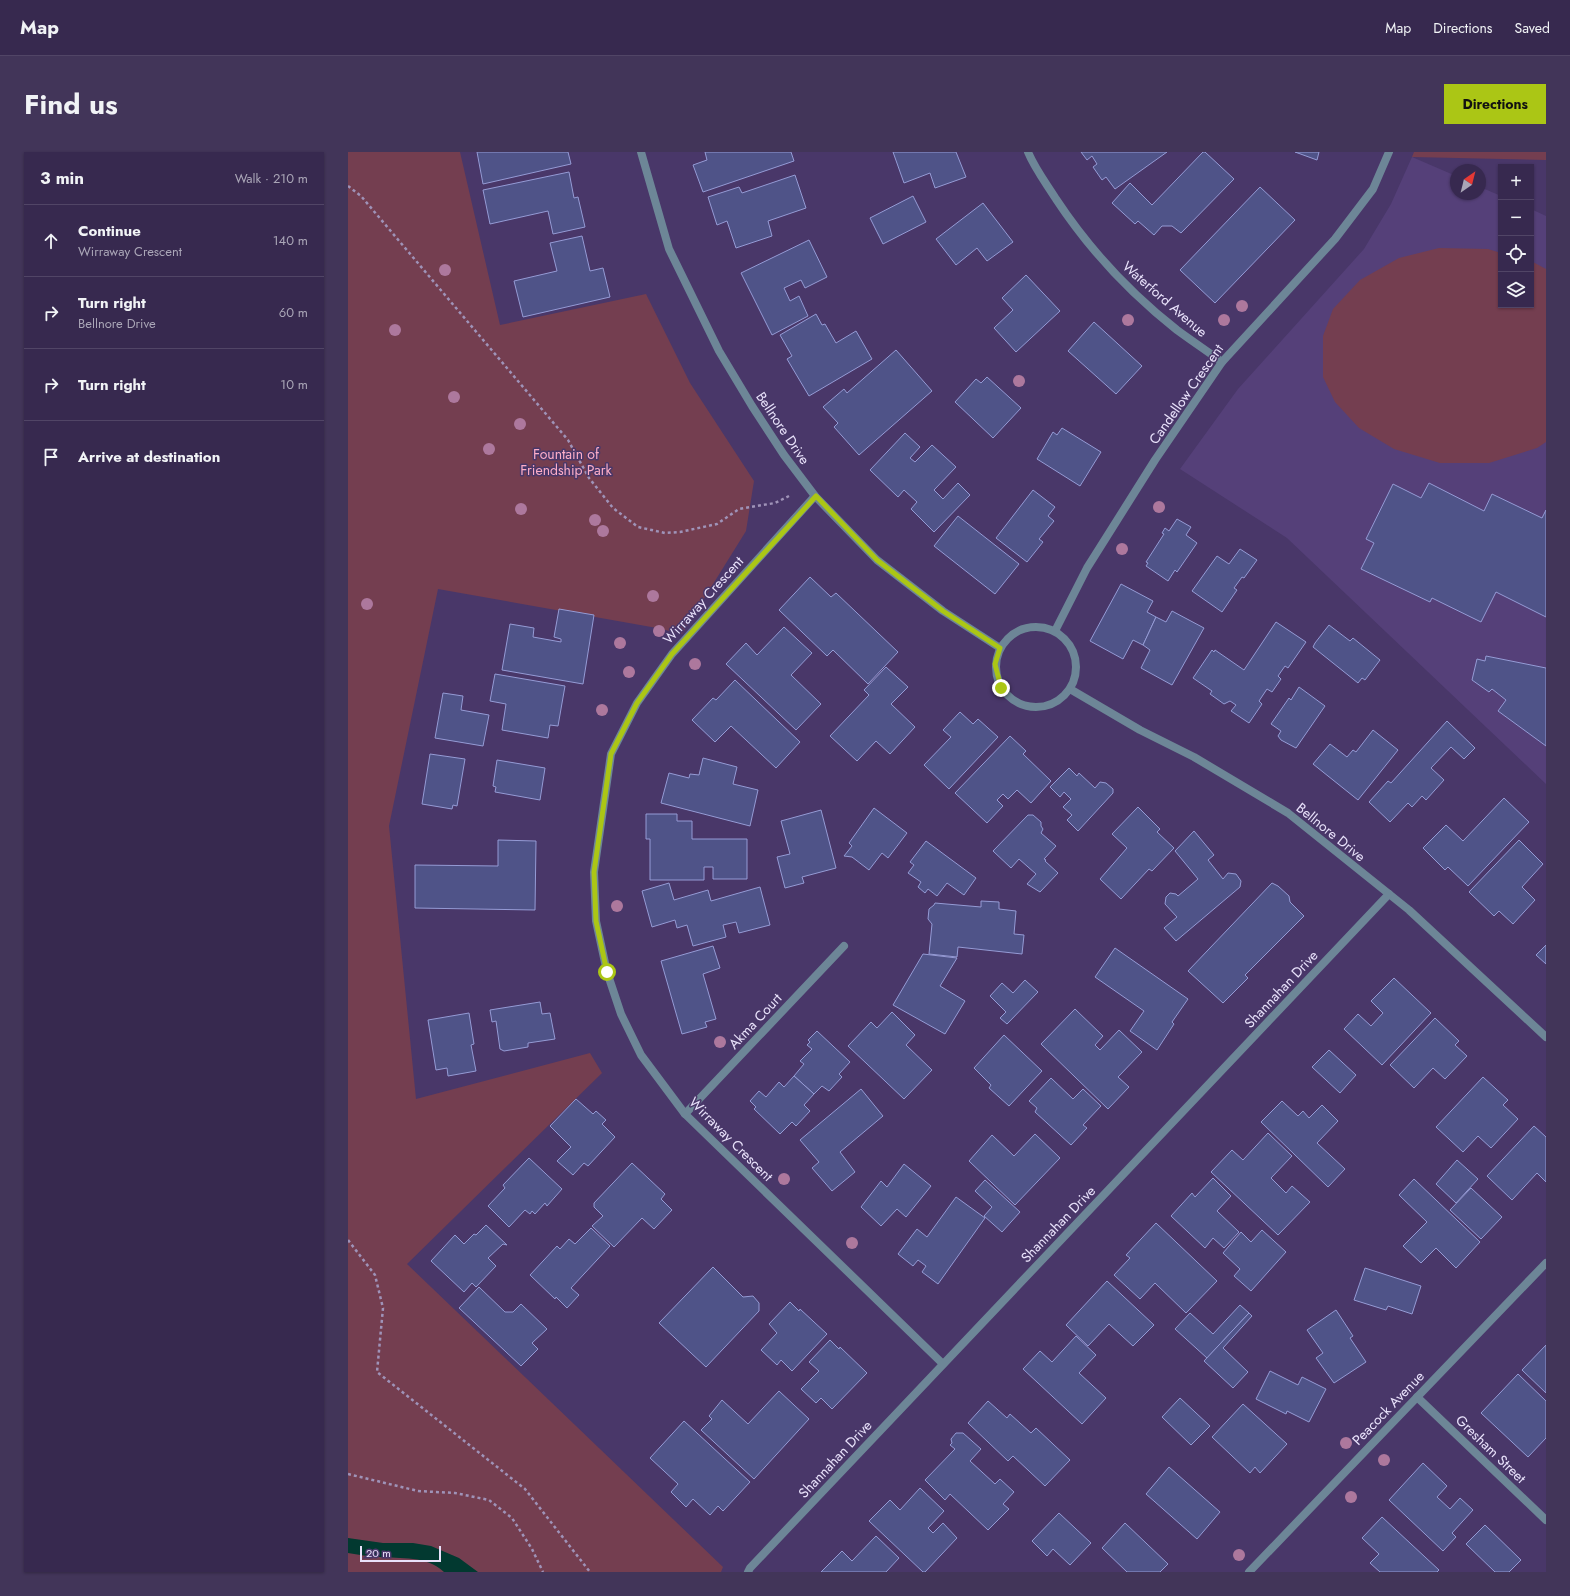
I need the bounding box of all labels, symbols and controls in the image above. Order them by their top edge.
text: Map [20,14,59,41]
text: Map [1385,18,1411,38]
text: Directions [1433,18,1493,38]
text: Saved [1515,18,1550,38]
text: Find us [24,84,118,125]
button: Directions [1444,84,1546,124]
north arrow [1450,164,1486,200]
map controls [1498,164,1534,308]
button: + [1498,164,1534,200]
text: 3 min [40,166,84,190]
text: Walk · 210 m [235,169,308,188]
button: − [1498,200,1534,236]
text: Continue [78,220,141,242]
icon: ahead [40,230,62,252]
text: 140 m [273,231,308,250]
button: locate [1498,236,1534,272]
text: Wirraway Crescent [78,242,182,261]
street label: Waterford Avenue [1118,256,1212,342]
button: layers [1498,272,1534,308]
text: Turn right [78,292,146,314]
icon: right [40,302,62,324]
text: 60 m [279,303,308,322]
text: Bellnore Drive [78,314,156,333]
street label: Candellow Crescent [1144,339,1228,448]
icon: right [40,374,62,396]
text: Turn right [78,374,146,396]
text: 10 m [280,375,308,394]
street label: Bellnore Drive [751,388,815,468]
park label: Fountain of Friendship Park [520,444,613,480]
icon: arrive [40,446,62,468]
text: Arrive at destination [78,446,220,468]
street label: Wirraway Crescent [658,551,748,648]
route end [992,679,1010,697]
street label: Bellnore Drive [1292,798,1370,866]
street label: Shannahan Drive [1240,946,1322,1032]
route start [598,963,616,981]
street label: Akma Court [724,988,787,1053]
street label: Wirraway Crescent [684,1092,778,1186]
street label: Shannahan Drive [1016,1181,1100,1267]
street label: Peacock Avenue [1347,1366,1429,1450]
street label: Gresham Street [1451,1410,1531,1488]
street label: Shannahan Drive [794,1416,876,1502]
scale bar [360,1544,441,1563]
text: 20 m [366,1545,391,1561]

